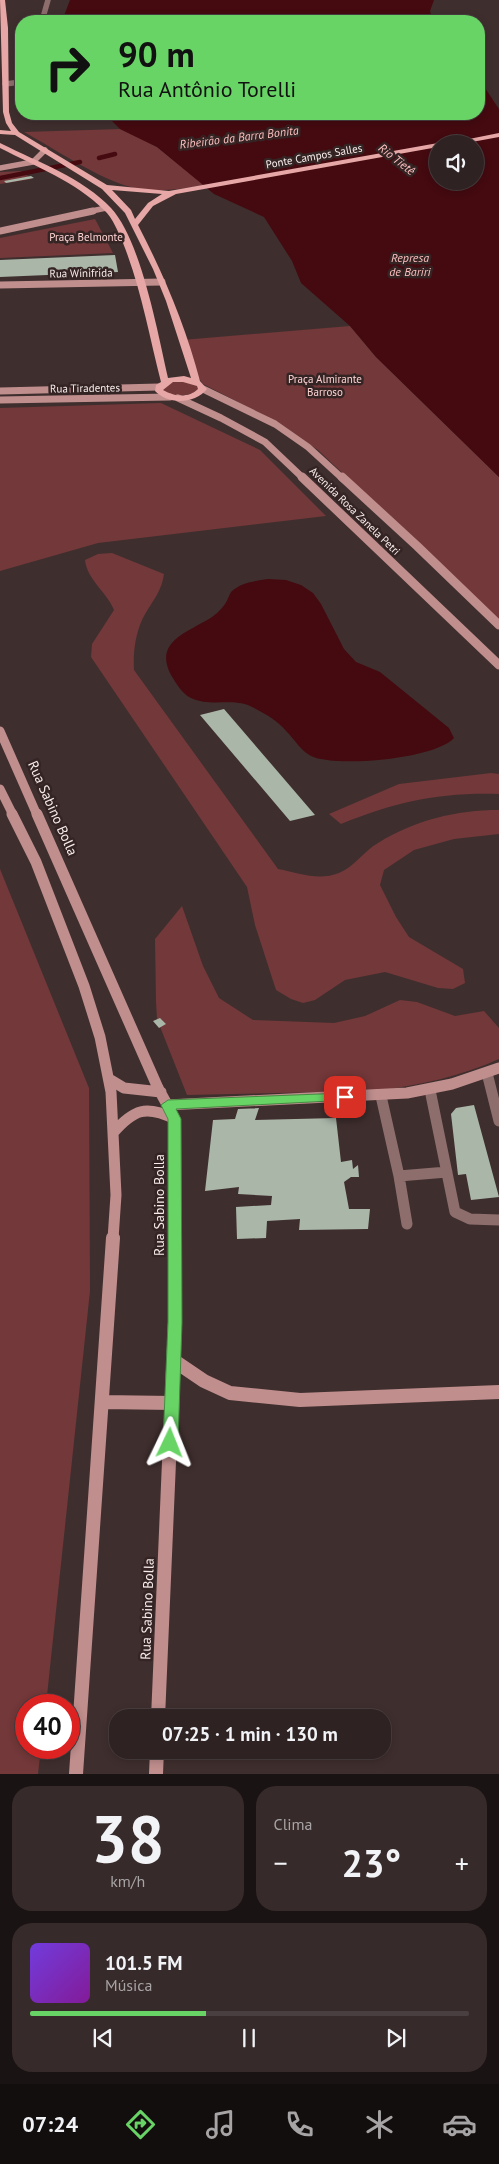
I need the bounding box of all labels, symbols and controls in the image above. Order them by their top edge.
text: 90 m [118,31,195,77]
icon: right [35,35,100,100]
text: Rua Antônio Torelli [118,75,296,103]
water label: Ribeirão da Barra Bonita [179,122,300,152]
map controls [429,135,484,190]
button: sound [429,135,484,190]
water label: Rio Tietê [376,140,419,178]
street label: Ponte Campos Salles [265,141,364,171]
park label: Praça Belmonte [49,230,123,244]
water label: Represa de Bariri [389,250,432,279]
street label: Rua Winifrida [49,265,113,281]
park label: Praça Almirante Barroso [288,372,362,399]
street label: Rua Tiradentes [50,380,120,396]
street label: Avenida Rosa Zanela Petri [307,464,403,558]
street label: Rua Sabino Bolla [24,758,82,858]
pin [324,1076,366,1118]
icon: arrive [331,1083,359,1111]
street label: Rua Sabino Bolla [150,1154,168,1256]
position arrow [143,1416,195,1468]
street label: Rua Sabino Bolla [136,1558,158,1660]
speed limit sign: 40 [15,1694,80,1759]
text: 07:25 · 1 min · 130 m [162,1722,338,1746]
text: 38 [91,1796,165,1880]
text: Clima [274,1814,313,1834]
text: 23° [341,1838,401,1887]
text: − [274,1844,288,1881]
text: + [455,1844,469,1881]
text: km/h [110,1871,145,1891]
text: 101.5 FM [105,1951,182,1975]
text: Música [105,1975,152,1995]
icon: previous [89,2024,117,2052]
icon: pause [235,2024,263,2052]
icon: next [382,2024,410,2052]
icon: directions [123,2107,158,2142]
icon: music [203,2107,238,2142]
icon: phone [282,2107,317,2142]
icon: climate [362,2107,397,2142]
icon: car [442,2107,477,2142]
text: 07:24 [22,2110,78,2138]

